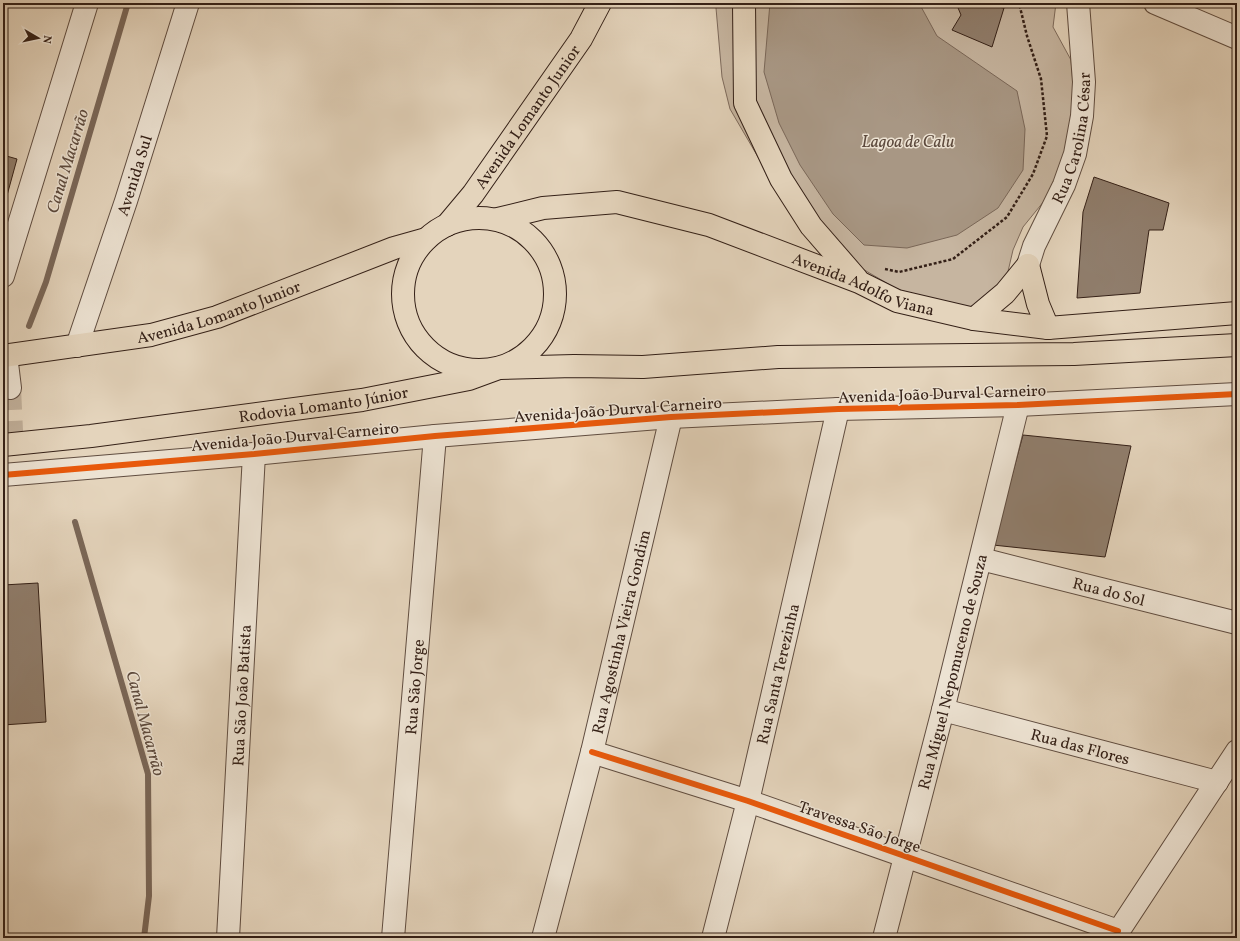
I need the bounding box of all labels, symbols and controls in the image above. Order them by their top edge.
north arrow [18,18,58,58]
text: N [38,34,54,44]
street label: Avenida Lomanto Junior [471,41,587,194]
street label: Rua Carolina César [1047,71,1097,208]
water label: Canal Macarrão [42,106,95,216]
water label: Lagoa de Calu [862,131,955,154]
street label: Avenida Sul [113,133,159,219]
street label: Avenida Adolfo Viana [789,249,936,322]
street label: Avenida Lomanto Junior [136,276,305,350]
street label: Avenida João Durval Carneiro [838,380,1047,410]
street label: Rodovia Lomanto Júnior [237,382,411,429]
street label: Avenida João Durval Carneiro [513,393,723,429]
street label: Avenida João Durval Carneiro [190,418,400,458]
street label: Rua Agostinha Vieira Gondim [588,528,657,737]
street label: Rua Miguel Nepomuceno de Souza [914,552,994,792]
street label: Rua do Sol [1070,573,1147,613]
street label: Rua Santa Terezinha [752,602,806,747]
street label: Rua São João Batista [228,624,258,767]
street label: Rua São Jorge [401,638,431,736]
water label: Canal Macarrão [119,668,170,779]
street label: Rua das Flores [1028,724,1132,772]
street label: Travessa São Jorge [795,797,924,859]

